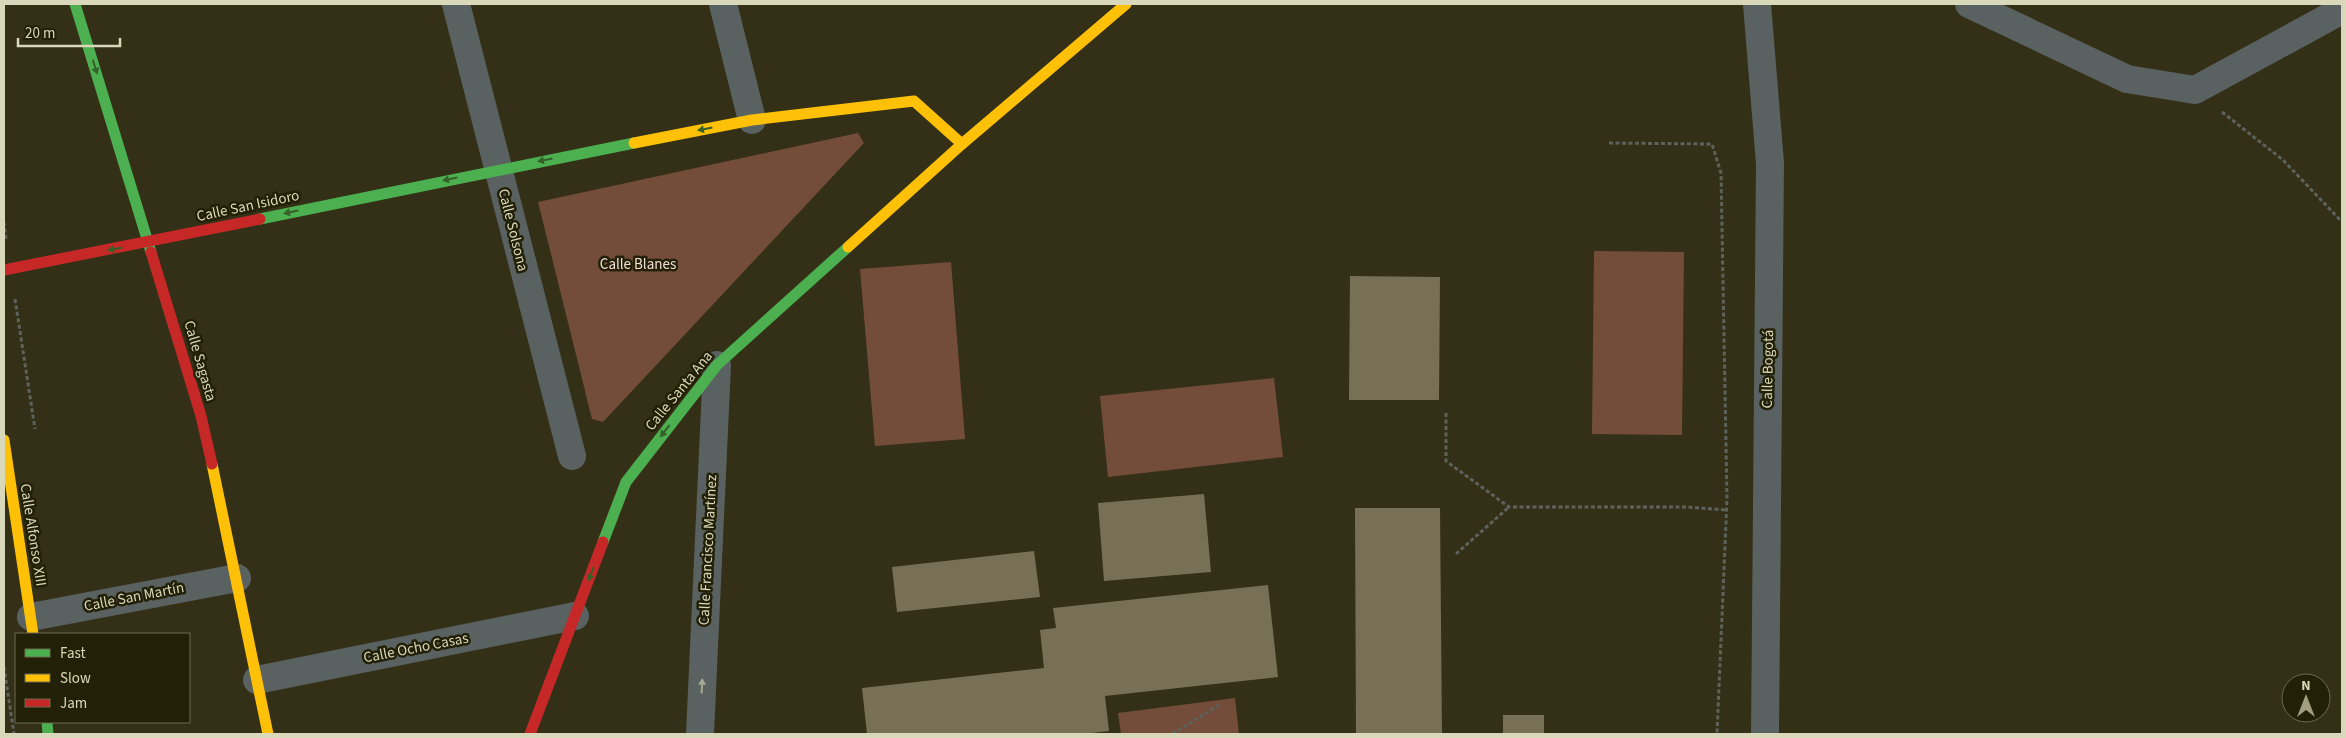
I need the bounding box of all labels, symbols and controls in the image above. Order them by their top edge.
scale bar [18,15,120,47]
text: 20 m [25,23,55,44]
one-way arrow [91,60,99,75]
one-way arrow [696,126,712,134]
one-way arrow [537,156,553,164]
one-way arrow [443,175,458,183]
street label: Calle San Isidoro [195,185,301,227]
street label: Calle Solsona [493,187,533,273]
one-way arrow [283,209,299,217]
one-way arrow [107,245,122,253]
park label: Calle Blanes [600,254,676,275]
street label: Calle Sagasta [178,318,222,404]
street label: Calle Bogotá [1757,329,1779,409]
street label: Calle Santa Ana [640,347,718,435]
one-way arrow [660,424,671,437]
street label: Calle Francisco Martínez [694,474,722,626]
street label: Calle Alfonso XIII [15,482,51,588]
one-way arrow [587,566,594,581]
street label: Calle San Martín [82,577,186,617]
street label: Calle Ocho Casas [362,628,470,668]
legend [15,633,190,723]
text: Fast [60,643,86,664]
text: Slow [60,668,91,689]
north arrow [2281,673,2331,723]
text: N [2301,676,2311,696]
one-way arrow [699,677,707,693]
text: Jam [60,693,87,714]

